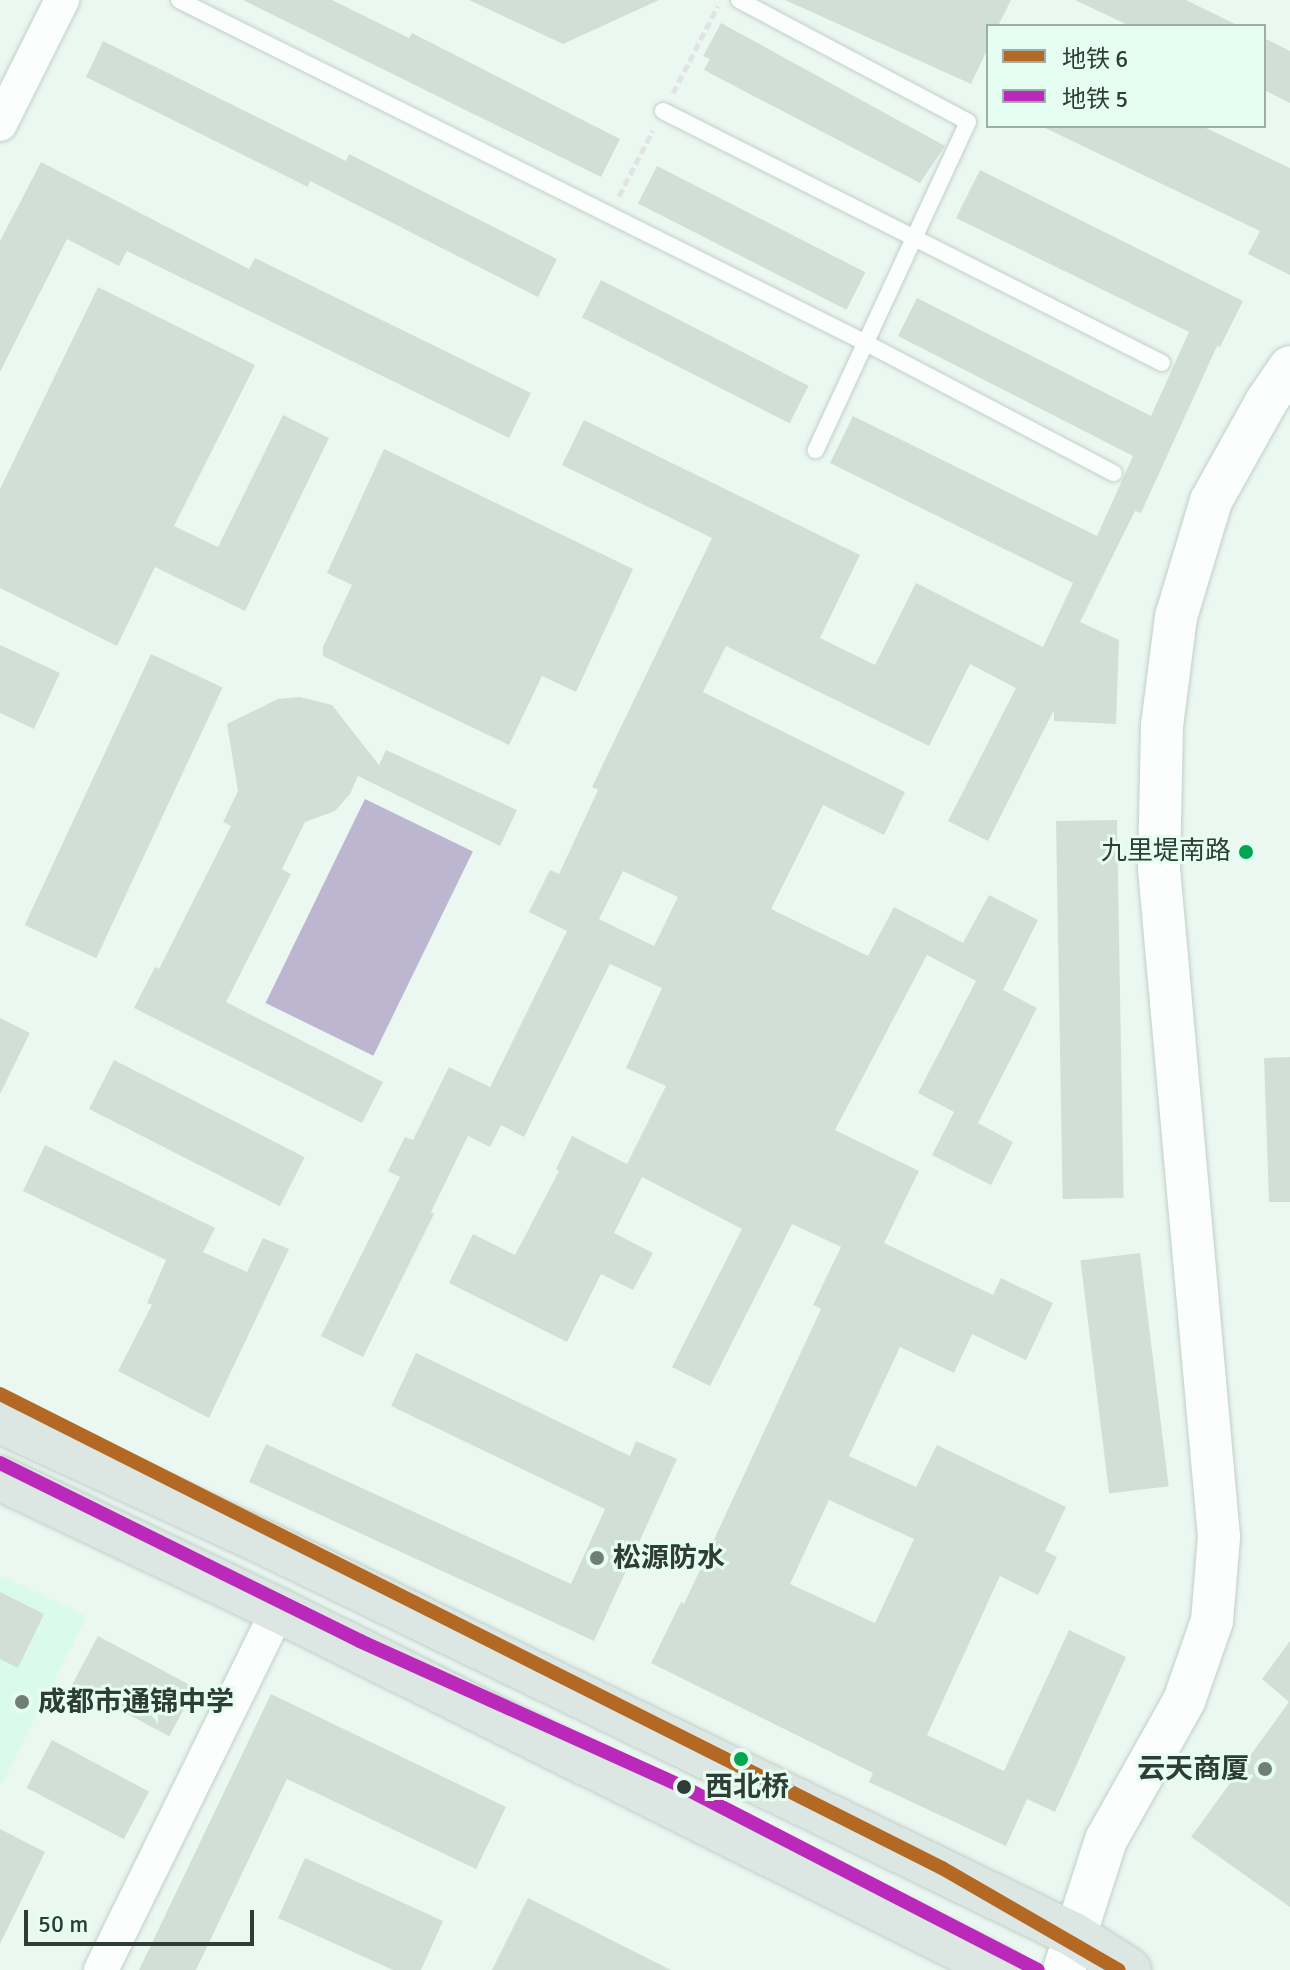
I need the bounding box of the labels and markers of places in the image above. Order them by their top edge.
place label: 九里堤南路 [1101,836,1231,868]
marker: 九里堤南路 [1238,844,1254,860]
place label: 松源防水 [613,1541,725,1575]
marker: 松源防水 [588,1549,606,1567]
place label: 成都市通锦中学 [38,1685,234,1719]
marker: 成都市通锦中学 [13,1693,31,1711]
unlabelled marker [733,1751,749,1767]
place label: 云天商厦 [1137,1752,1249,1786]
marker: 云天商厦 [1256,1760,1274,1778]
place label: 西北桥 [705,1770,789,1804]
marker: 西北桥 [670,1773,698,1801]

